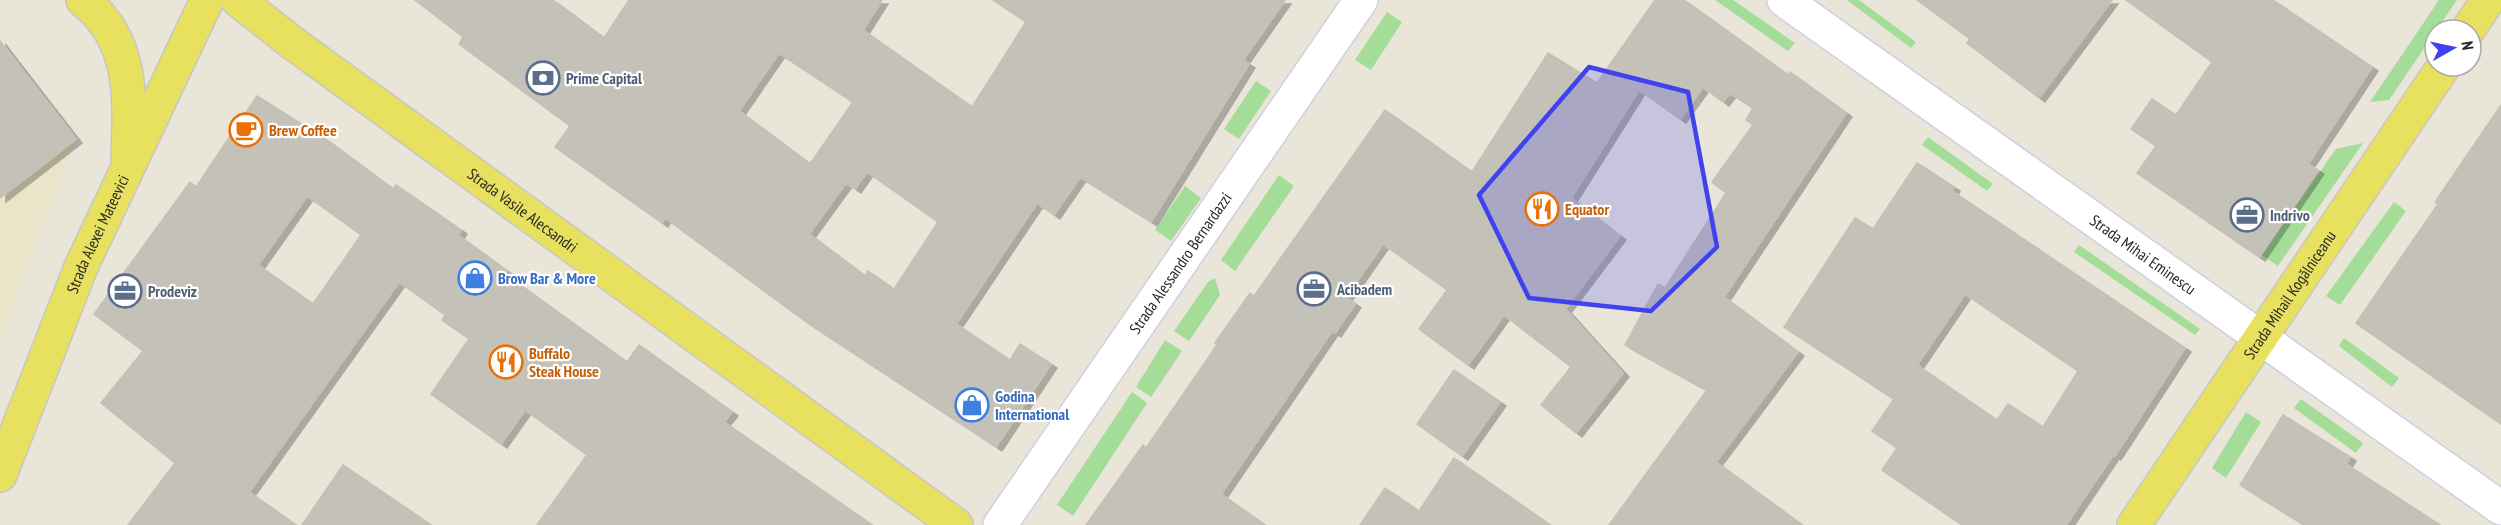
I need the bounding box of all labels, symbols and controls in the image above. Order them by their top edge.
north arrow [2423,18,2483,78]
text: N [2457,40,2478,51]
bank icon: Prime Capital [525,60,561,96]
place label: Prime Capital [566,68,642,88]
cafe icon: Brew Coffee [228,112,264,148]
place label: Brew Coffee [269,120,337,140]
street label: Strada Vasile Alecsandri [464,164,582,257]
street label: Strada Alexei Mateevici [62,171,133,296]
street label: Strada Alessandro Bernardazzi [1125,189,1236,337]
restaurant icon: Equator [1524,191,1560,227]
office icon: Indrivo [2229,197,2265,233]
place label: Equator [1565,199,1609,219]
place label: Indrivo [2270,205,2310,225]
street label: Strada Mihai Eminescu [2086,210,2200,299]
street label: Strada Mihail Kogălniceanu [2239,227,2340,363]
shop icon: Brow Bar & More [457,260,493,296]
place label: Brow Bar & More [498,268,596,288]
office icon: Acibadem [1296,271,1332,307]
office icon: Prodeviz [107,273,143,309]
place label: Acibadem [1336,279,1392,299]
place label: Prodeviz [148,281,197,301]
place label: Buffalo Steak House [529,343,599,381]
restaurant icon: Buffalo Steak House [488,344,524,380]
place label: Godina International [995,386,1069,424]
shop icon: Godina International [954,387,990,423]

